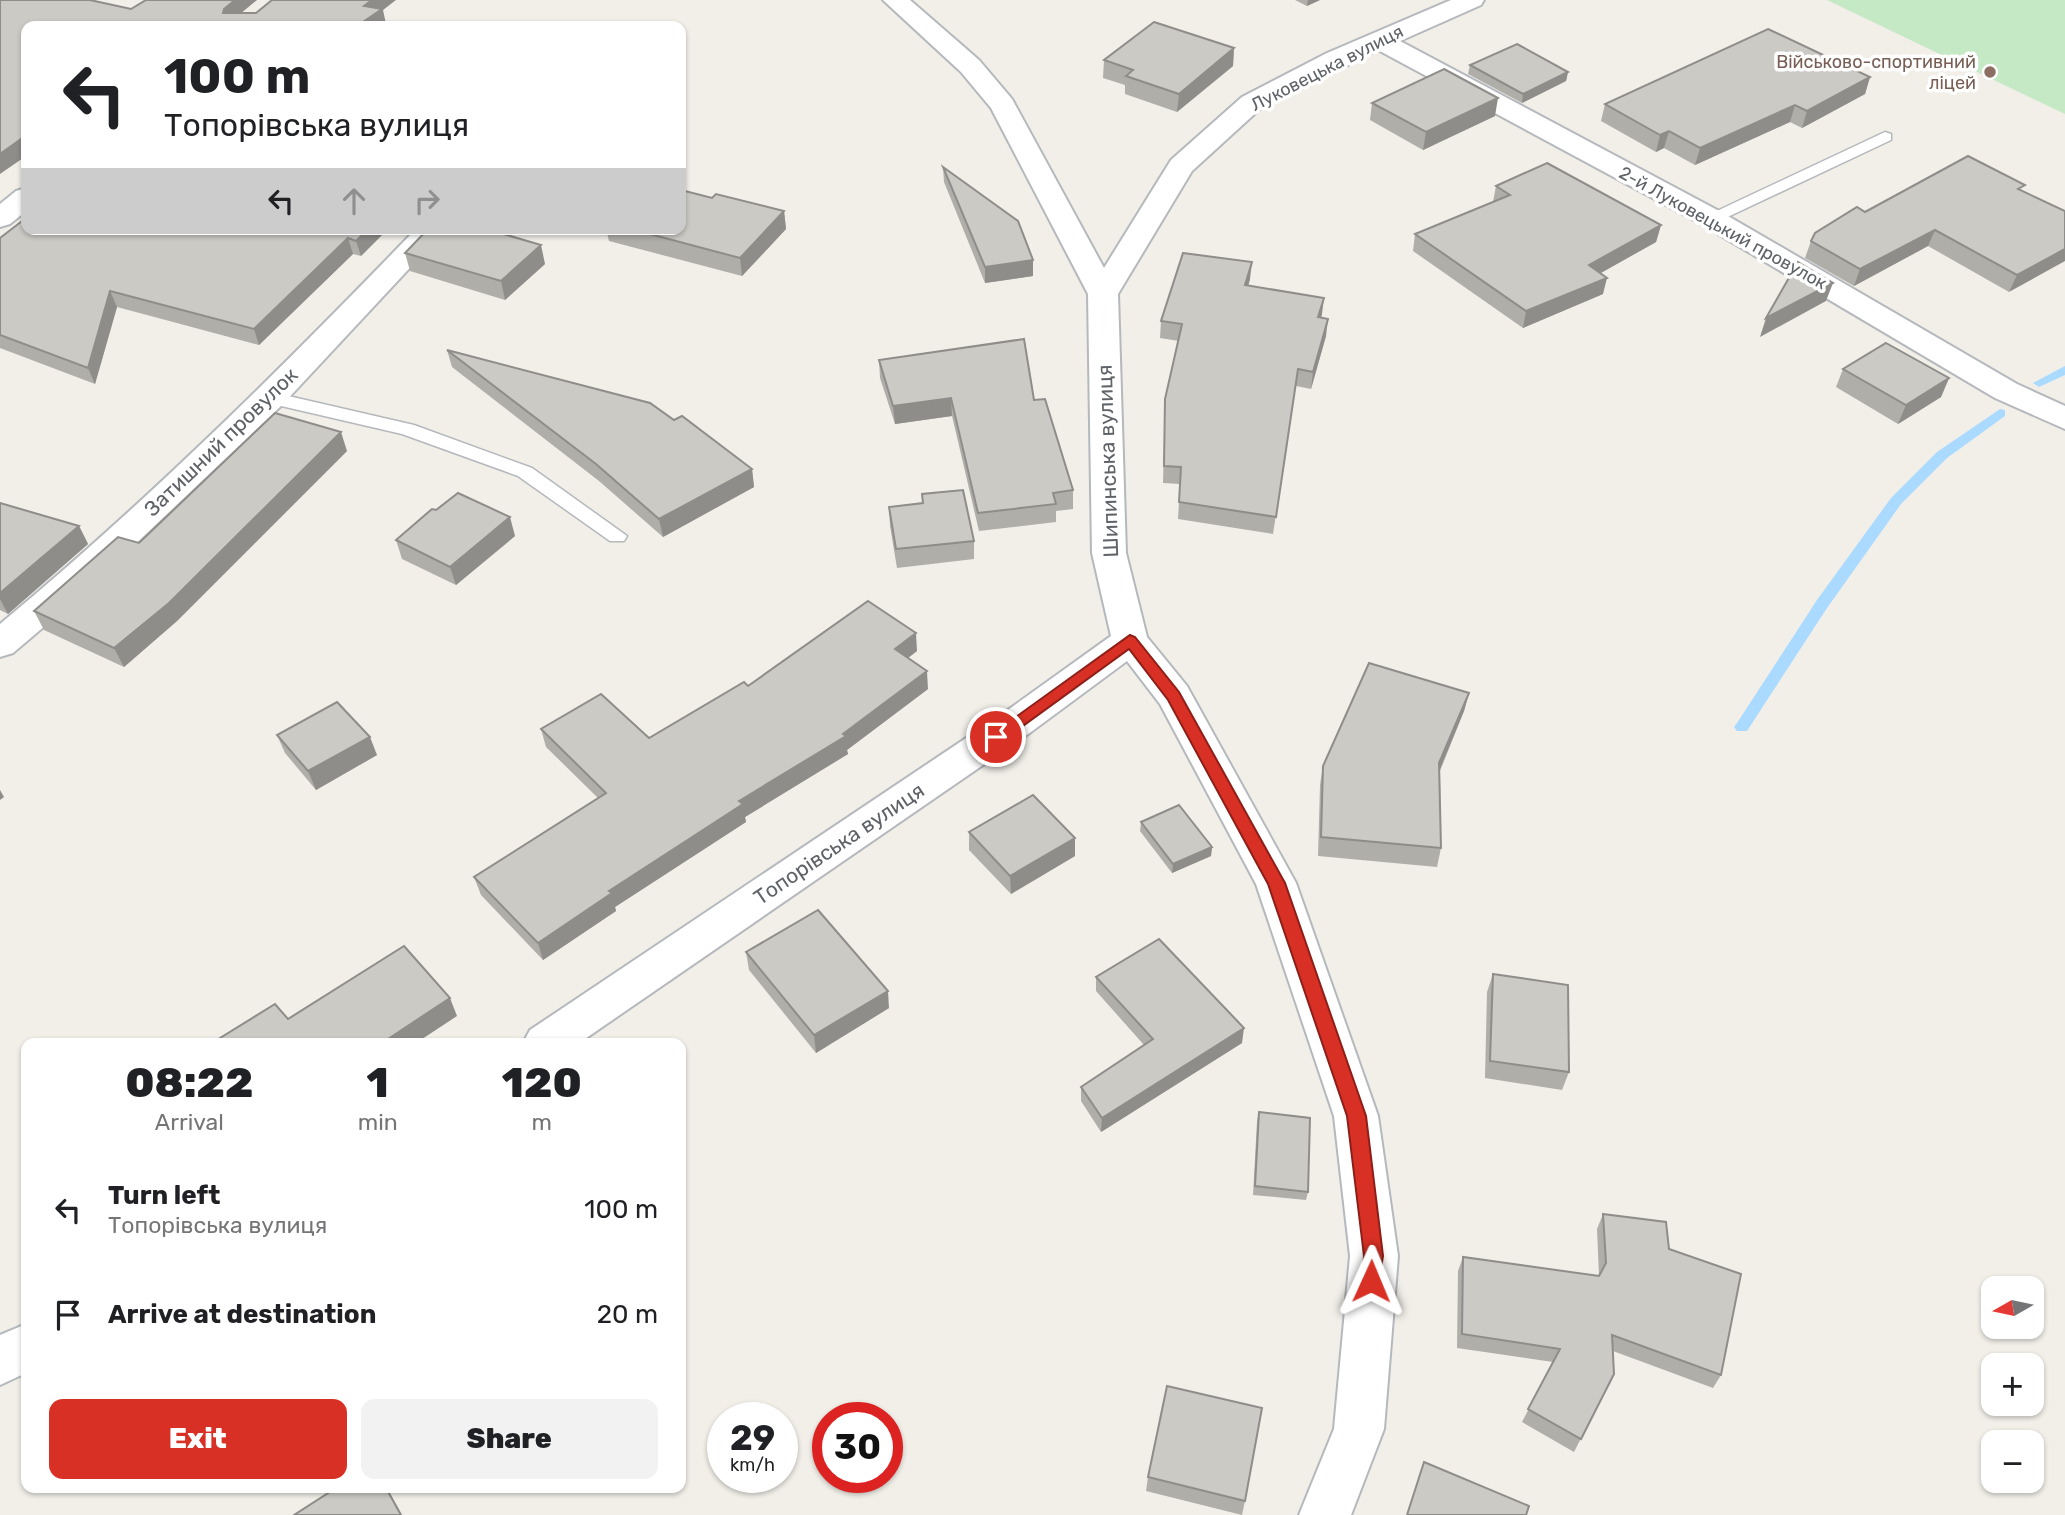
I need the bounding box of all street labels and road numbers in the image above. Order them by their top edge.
street label: Луковецька вулиця [1247,20,1407,116]
street label: 2-й Луковецький провулок [1615,162,1831,295]
street label: Затишний провулок [139,362,302,521]
street label: Шипинська вулиця [1092,364,1123,558]
street label: Топорівська вулиця [749,777,929,910]

